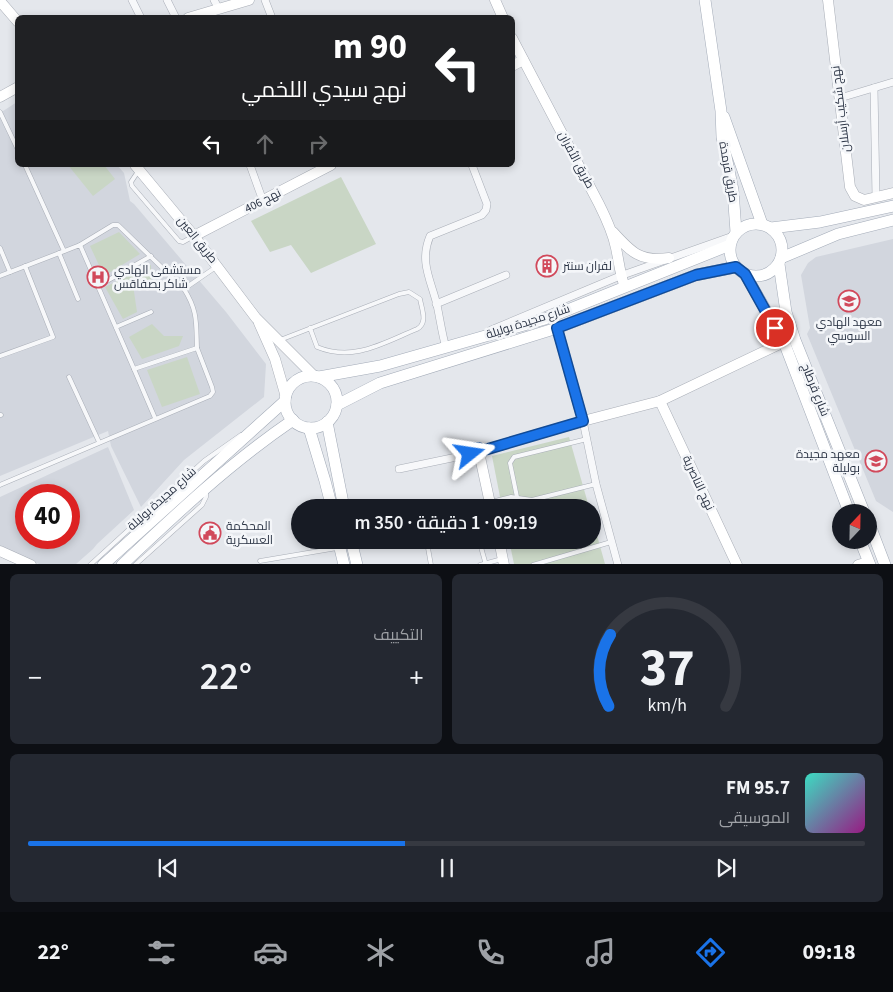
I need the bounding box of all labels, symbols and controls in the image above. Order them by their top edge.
text: 90 m [333,22,407,72]
icon: left [425,35,490,100]
street label: نهج شكيب أرسلان [827,65,855,153]
text: نهج سيدي اللخمي [242,74,407,106]
street label: طريق الأفران [554,128,598,192]
icon: left [198,130,226,158]
icon: ahead [251,130,279,158]
icon: right [304,130,332,158]
street label: طريق قرمدة [714,140,742,204]
street label: نهج 406 [242,185,284,217]
street label: طريق العين [173,213,221,267]
building icon: لفران سنتر [535,254,559,278]
place label: لفران سنتر [562,258,612,275]
place label: مستشفى الهادي شاكر بصفاقس [114,262,201,293]
hospital icon: مستشفى الهادي شاكر بصفاقس [86,265,110,289]
school or university icon: معهد الهادي السوسي [837,289,861,313]
street label: شارع مجيدة بوليلة [484,300,572,344]
pin [754,307,796,349]
icon: arrive [761,314,789,342]
place label: معهد الهادي السوسي [816,314,882,346]
street label: شارع قرطاج [797,361,833,419]
position arrow [443,427,495,479]
place label: معهد مجيدة بوليلة [796,446,860,477]
school or university icon: معهد مجيدة بوليلة [864,449,888,473]
street label: نهج الناصرية [678,453,718,513]
street label: شارع مجيدة بوليلة [124,463,200,535]
speed limit sign: 40 [15,484,80,549]
north arrow [832,504,878,549]
map controls [832,504,877,549]
text: 09:19 · 1 دقيقة · 350 m [354,510,538,537]
place label: المحكمة العسكرية [226,518,273,549]
public building icon: المحكمة العسكرية [198,521,222,545]
text: التكييف [373,624,424,646]
text: 37 [640,632,695,706]
text: 22° [200,650,252,704]
text: − [28,658,42,698]
text: + [410,658,424,698]
text: km/h [647,693,687,718]
text: 95.7 FM [726,775,790,802]
text: الموسيقى [719,807,790,829]
icon: previous [154,854,182,882]
icon: pause [433,854,461,882]
icon: next [712,854,740,882]
icon: filters [144,935,179,970]
icon: car [253,935,288,970]
icon: climate [363,935,398,970]
icon: phone [473,935,508,970]
icon: music [583,935,618,970]
icon: directions [693,935,728,970]
text: 22° [37,936,69,968]
text: 09:18 [803,936,856,968]

